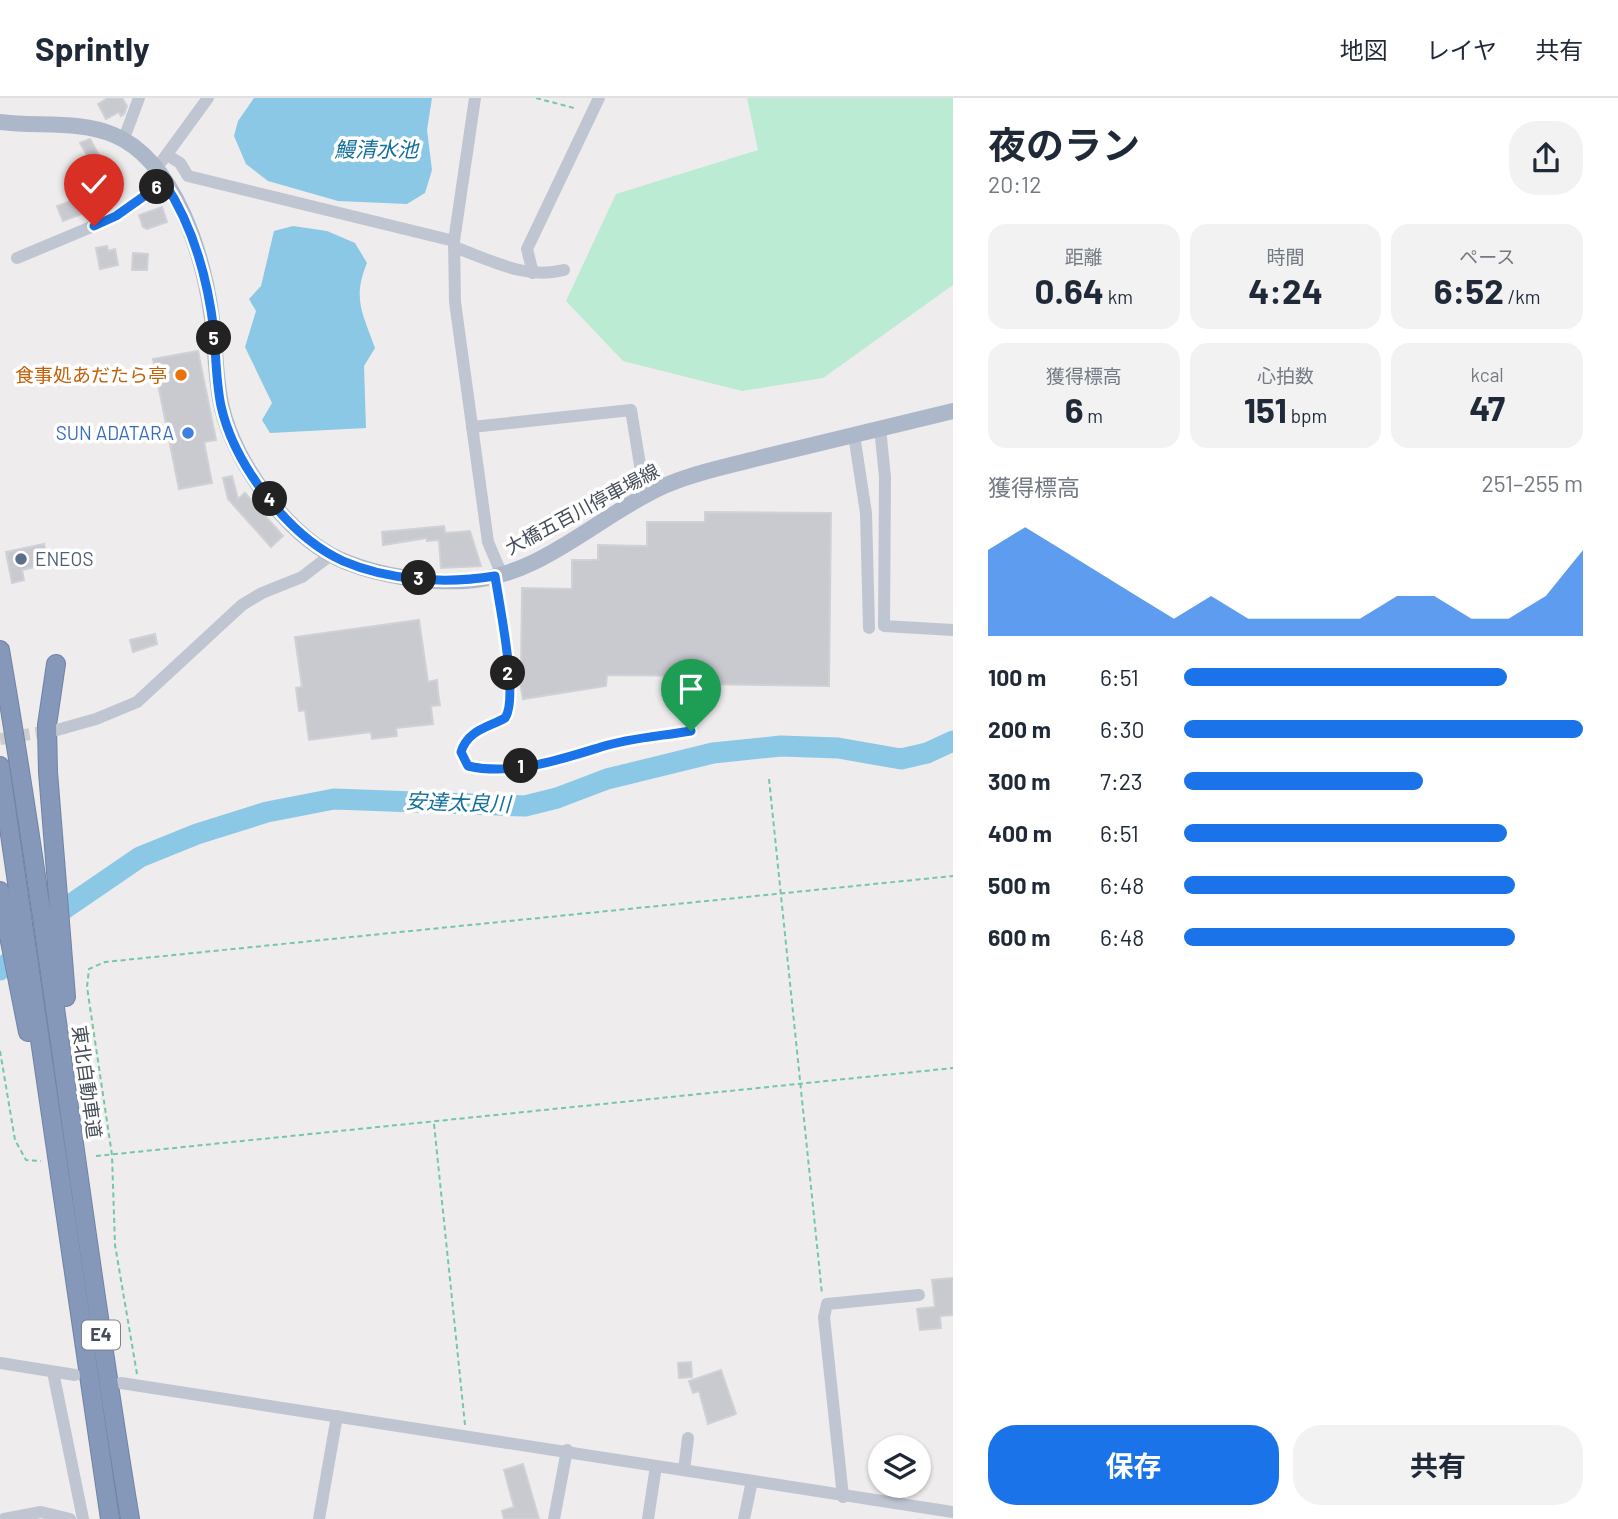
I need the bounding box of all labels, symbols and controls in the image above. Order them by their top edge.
text: Sprintly [35,28,150,68]
text: 地図 [1340,35,1388,64]
text: レイヤ [1426,35,1497,64]
text: 共有 [1535,35,1583,64]
text: 夜のラン [988,121,1140,167]
button: share [1509,121,1583,195]
water label: 鰻清水池 [334,136,420,161]
pin [64,154,124,226]
icon: check [75,165,113,203]
pin: 6 [140,170,174,204]
text: 20:12 [988,170,1042,198]
text: 6 [151,175,162,198]
text: 距離 [1065,245,1103,268]
text: 時間 [1266,245,1305,268]
text: ペース [1459,245,1515,268]
text: 0.64 [1035,269,1104,311]
text: 4:24 [1248,269,1323,311]
text: 6:52 [1434,269,1504,311]
text: km [1104,285,1133,308]
text: /km [1504,285,1540,308]
pin: 5 [196,320,232,356]
text: 5 [208,326,219,349]
place label: 食事処あだたら亭 [15,363,167,386]
text: kcal [1471,363,1504,386]
text: 獲得標高 [1046,364,1122,387]
text: 心拍数 [1257,364,1314,387]
marker: 食事処あだたら亭 [173,367,189,383]
text: 47 [1469,386,1505,428]
text: 6 [1065,388,1083,430]
text: 151 [1244,388,1287,430]
text: m [1083,404,1103,427]
text: bpm [1287,404,1327,427]
place label: SUN ADATARA [56,421,174,444]
marker: SUN ADATARA [180,425,196,441]
street label: 大橋五百川停車場線 [501,458,663,559]
text: 251–255 m [1482,469,1583,497]
text: 獲得標高 [988,473,1080,501]
pin: 4 [252,482,288,516]
text: 4 [264,487,275,510]
place label: ENEOS [35,547,93,570]
marker: ENEOS [13,551,29,567]
pin: 3 [402,560,436,596]
text: 3 [413,566,424,589]
pin: 2 [490,656,526,690]
pin [661,659,721,731]
text: 2 [502,661,513,684]
text: 100 m [988,663,1046,691]
text: 6:51 [1100,663,1139,691]
icon: arrive [672,670,710,708]
text: 200 m [988,715,1051,743]
text: 6:30 [1100,715,1144,743]
pin: 1 [504,748,538,784]
text: 1 [517,754,524,777]
text: 300 m [988,767,1050,795]
text: 7:23 [1100,767,1143,795]
water label: 安達太良川 [405,787,513,816]
text: 400 m [988,819,1052,847]
text: 6:51 [1100,819,1139,847]
text: 500 m [988,871,1050,899]
text: 6:48 [1100,871,1144,899]
text: 600 m [988,923,1050,951]
text: 6:48 [1100,923,1144,951]
street label: 東北自動車道 [68,1024,107,1140]
road number: E4 [82,1320,120,1350]
button: 保存 [988,1425,1279,1505]
button: 共有 [1293,1425,1583,1505]
map controls [868,1435,931,1498]
button: layers [868,1435,931,1498]

